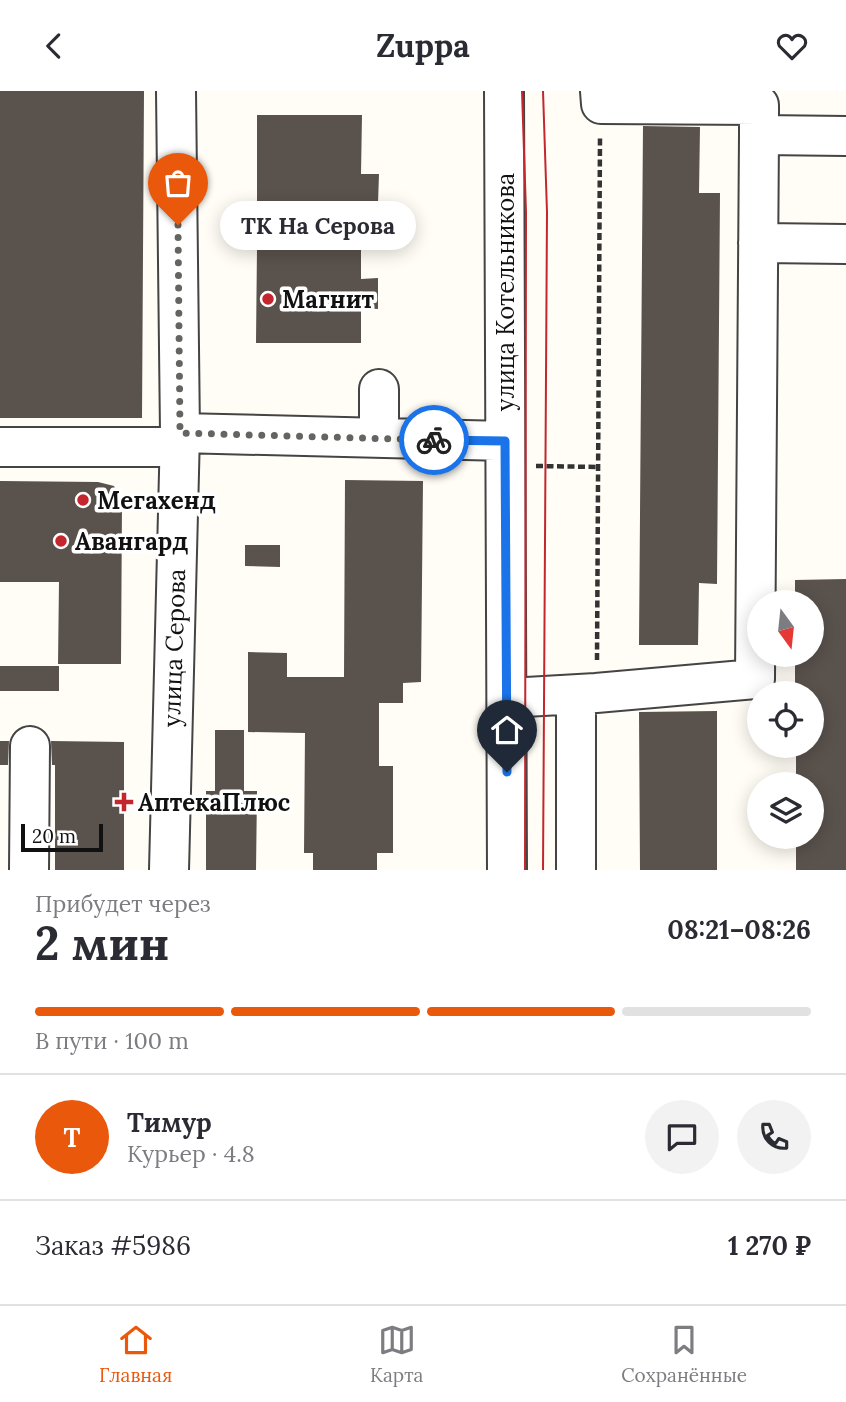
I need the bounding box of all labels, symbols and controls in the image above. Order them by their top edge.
text: Zuppa [376,25,470,66]
icon: back [35,27,73,65]
icon: heart [773,27,811,65]
pin [148,153,208,225]
icon: bag [159,164,197,202]
street label: улица Котельникова [490,173,521,411]
callout: ТК На Серова [220,201,416,249]
text: ТК На Серова [241,211,395,240]
place label: Магнит [282,284,375,315]
marker: Магнит [260,291,276,307]
courier [399,405,469,475]
icon: bike [415,421,453,459]
place label: Мегахенд [97,485,216,516]
marker: Мегахенд [75,492,91,508]
place label: Авангард [75,526,188,557]
marker: Авангард [53,533,69,549]
street label: улица Серова [156,568,192,728]
north arrow [747,590,824,667]
map controls [747,590,824,849]
button: locate [747,681,824,758]
pin [477,700,537,772]
icon: home [488,711,526,749]
button: layers [747,772,824,849]
place label: АптекаПлюс [138,787,291,818]
marker: АптекаПлюс [116,794,132,810]
scale bar [21,821,103,853]
text: 20 m [32,824,76,848]
text: Прибудет через [35,889,211,918]
text: 08:21–08:26 [667,913,811,946]
text: 2 мин [35,914,169,973]
text: В пути · 100 m [35,1026,189,1055]
button: chat [645,1100,719,1174]
button: phone [737,1100,811,1174]
text: Тимур [127,1106,212,1139]
text: Т [64,1121,80,1154]
text: Курьер · 4.8 [127,1139,255,1168]
text: Заказ #5986 [35,1229,191,1262]
text: 1 270 ₽ [728,1229,811,1262]
tab: Главная [99,1321,172,1387]
tab: Карта [370,1321,423,1387]
tab: Сохранённые [621,1321,747,1387]

